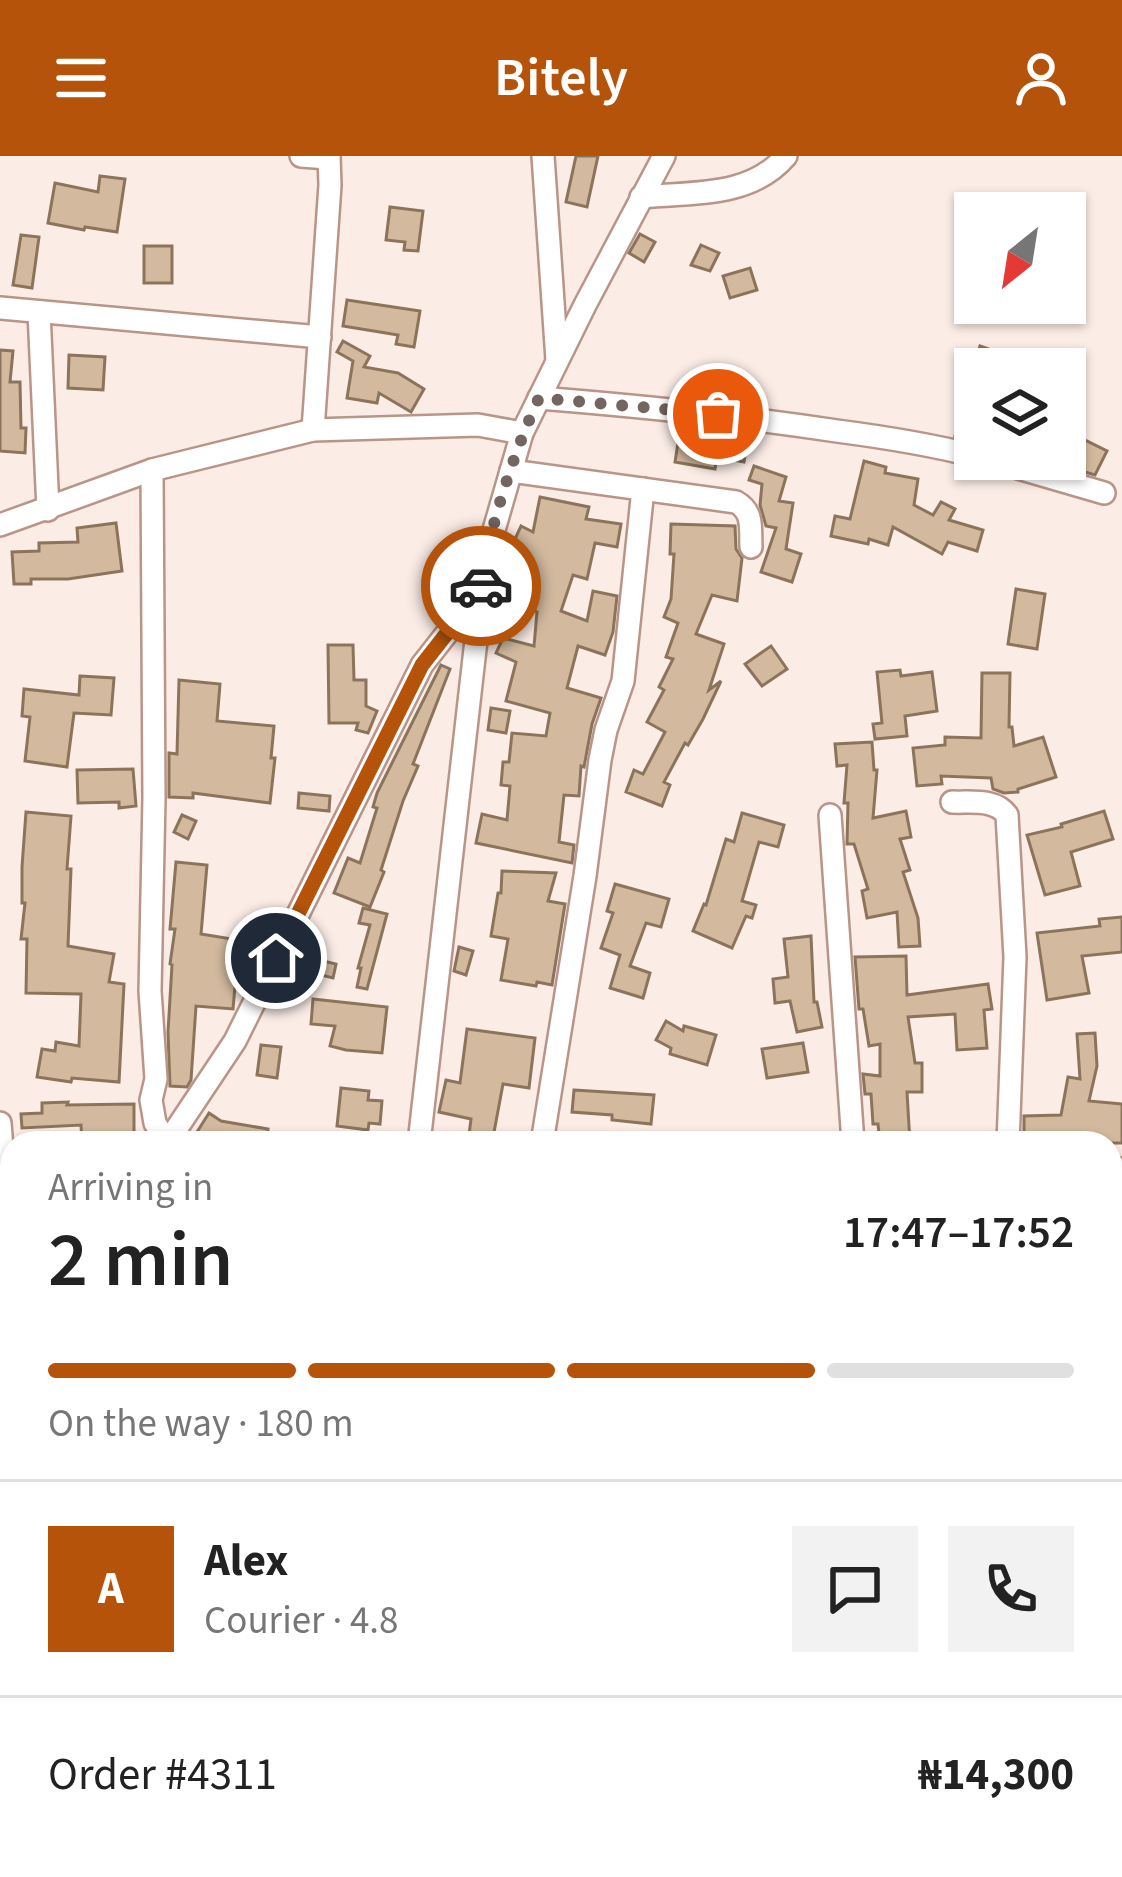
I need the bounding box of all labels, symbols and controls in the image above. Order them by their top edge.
text: Bitely [494,40,628,117]
icon: menu [48,45,114,111]
icon: person [1008,45,1074,111]
north arrow [954,192,1086,324]
map controls [954,192,1086,480]
button: layers [954,348,1086,480]
pin [667,363,769,465]
icon: bag [685,381,751,447]
courier [421,526,541,646]
icon: car [448,553,514,619]
pin [225,907,327,1009]
icon: home [243,925,309,991]
text: Arriving in [48,1160,213,1216]
text: 17:47–17:52 [843,1201,1074,1265]
text: 2 min [48,1205,233,1316]
text: On the way · 180 m [48,1396,354,1452]
button: chat [792,1526,918,1652]
button: phone [948,1526,1074,1652]
text: Alex [204,1529,288,1593]
text: A [98,1557,124,1621]
text: Courier · 4.8 [204,1593,398,1649]
text: Order #4311 [48,1743,277,1807]
text: ₦14,300 [918,1743,1074,1807]

